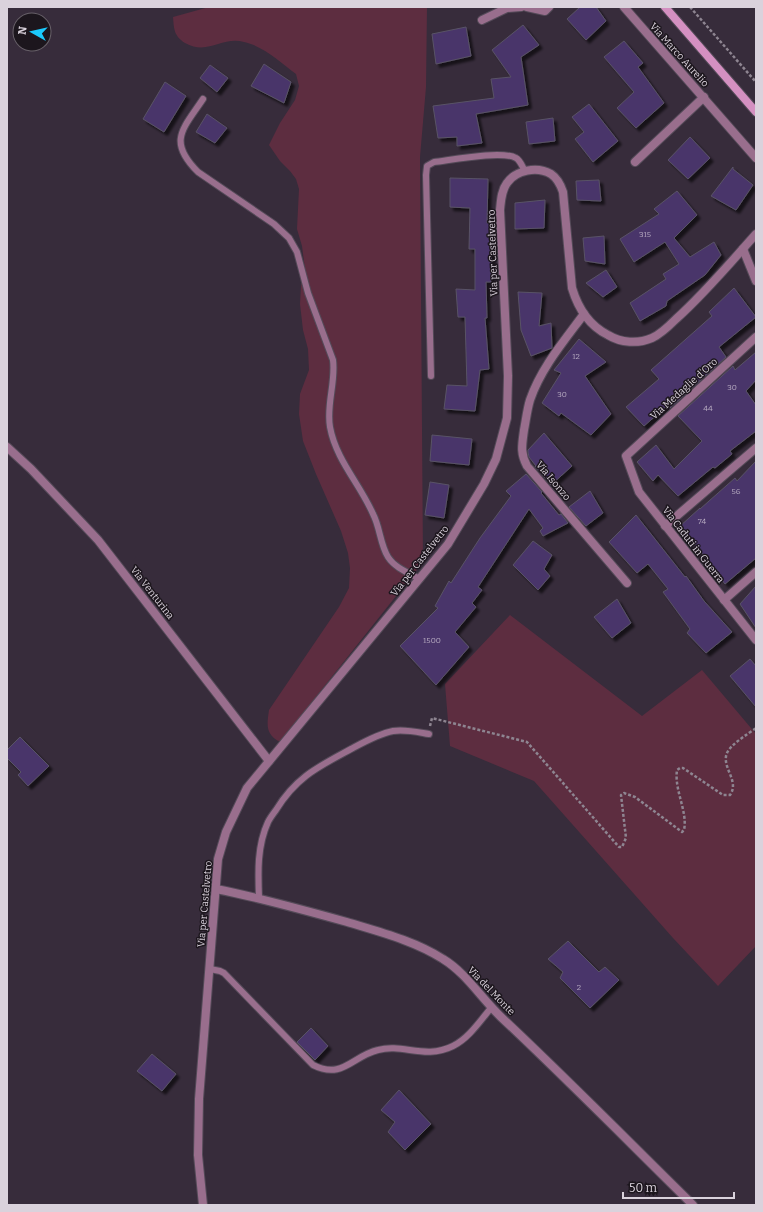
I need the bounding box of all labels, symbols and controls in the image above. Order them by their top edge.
north arrow [12,12,52,52]
street label: Via Marco Aurelio [647,20,711,90]
text: N [16,25,30,36]
street label: Via per Castelvetro [485,209,501,297]
house number: 315 [639,230,651,239]
house number: 12 [572,352,580,361]
street label: Via Medaglie d'Oro [648,356,720,422]
house number: 30 [727,383,737,392]
house number: 30 [557,390,567,399]
house number: 44 [703,404,713,413]
street label: Via Isonzo [533,459,573,503]
house number: 56 [732,487,741,496]
street label: Via Caduti in Guerra [660,505,727,586]
house number: 74 [698,517,707,526]
street label: Via per Castelvetro [389,523,452,599]
street label: Via Venturina [128,564,177,622]
house number: 1500 [423,636,441,645]
street label: Via per Castelvetro [195,860,215,948]
street label: Via del Monte [465,964,517,1018]
house number: 2 [577,983,581,992]
scale bar [623,1174,734,1200]
text: 50 m [629,1181,658,1195]

